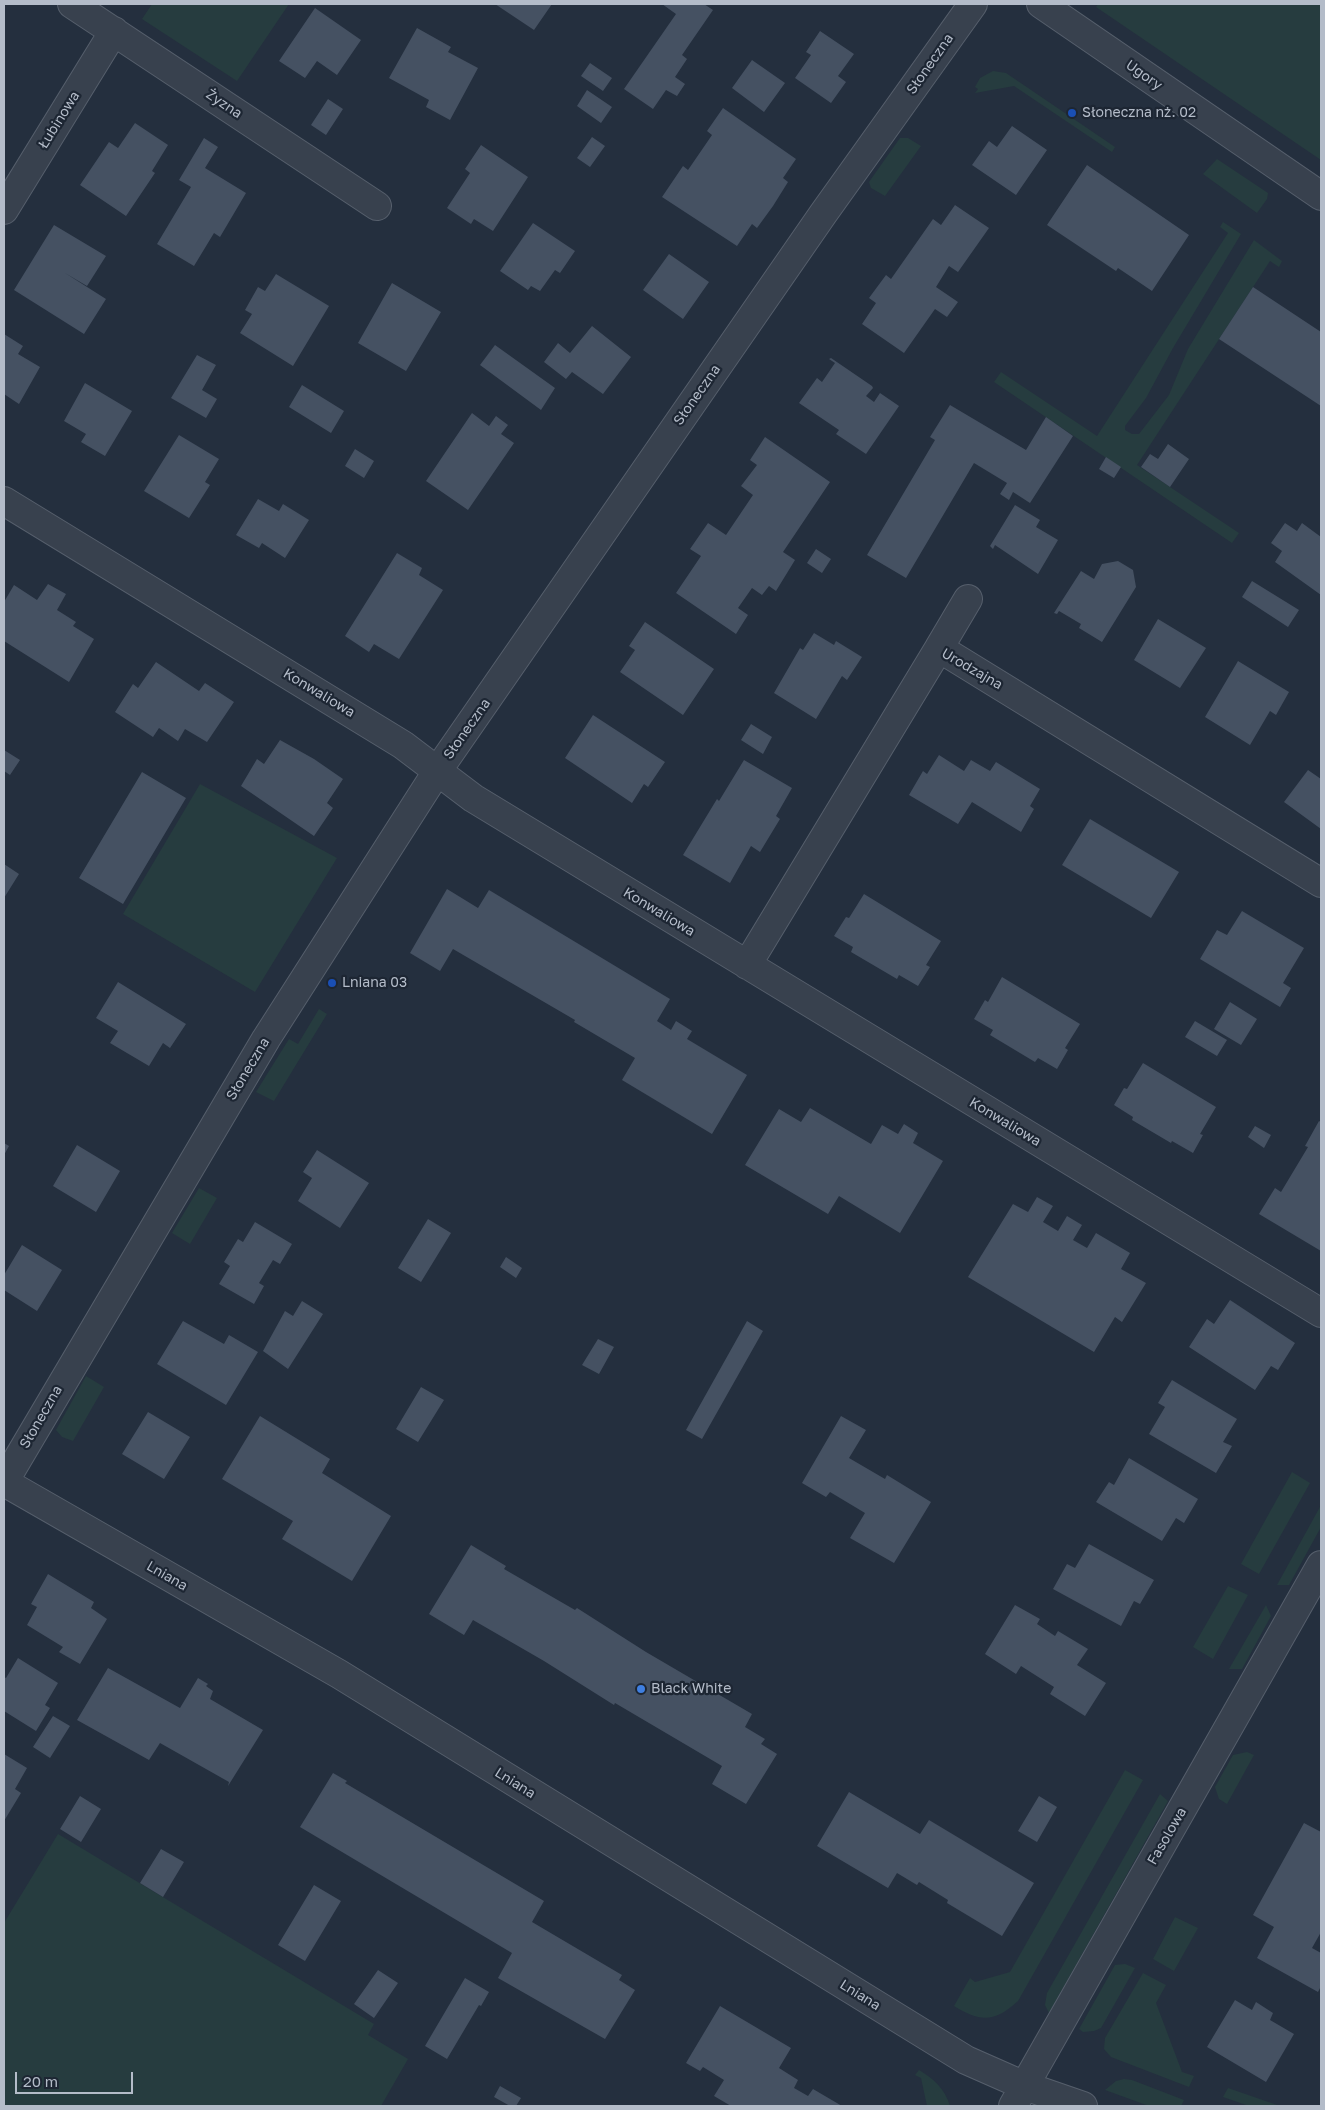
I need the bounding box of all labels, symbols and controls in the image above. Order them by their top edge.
street label: Słoneczna [903,31,957,97]
street label: Ugory [1122,56,1166,94]
street label: Żyzna [203,86,245,122]
street label: Łubinowa [35,88,83,152]
place label: Słoneczna nż. 02 [1082,105,1196,121]
marker: Słoneczna nż. 02 [1066,107,1078,119]
street label: Słoneczna [670,362,724,428]
street label: Urodzajna [938,645,1006,693]
street label: Konwaliowa [280,665,358,721]
street label: Słoneczna [440,696,494,762]
street label: Konwaliowa [620,884,698,940]
place label: Lniana 03 [342,975,407,991]
marker: Lniana 03 [326,977,338,989]
street label: Słoneczna [223,1035,273,1103]
street label: Konwaliowa [966,1094,1044,1150]
street label: Słoneczna [16,1382,66,1452]
street label: Lniana [143,1558,191,1594]
place label: Black White [651,1681,731,1697]
marker: Black White [635,1683,647,1695]
street label: Lniana [492,1764,538,1802]
street label: Fasolowa [1144,1804,1190,1868]
street label: Lniana [837,1976,883,2014]
scale bar [18,2062,135,2094]
text: 20 m [23,2072,58,2090]

